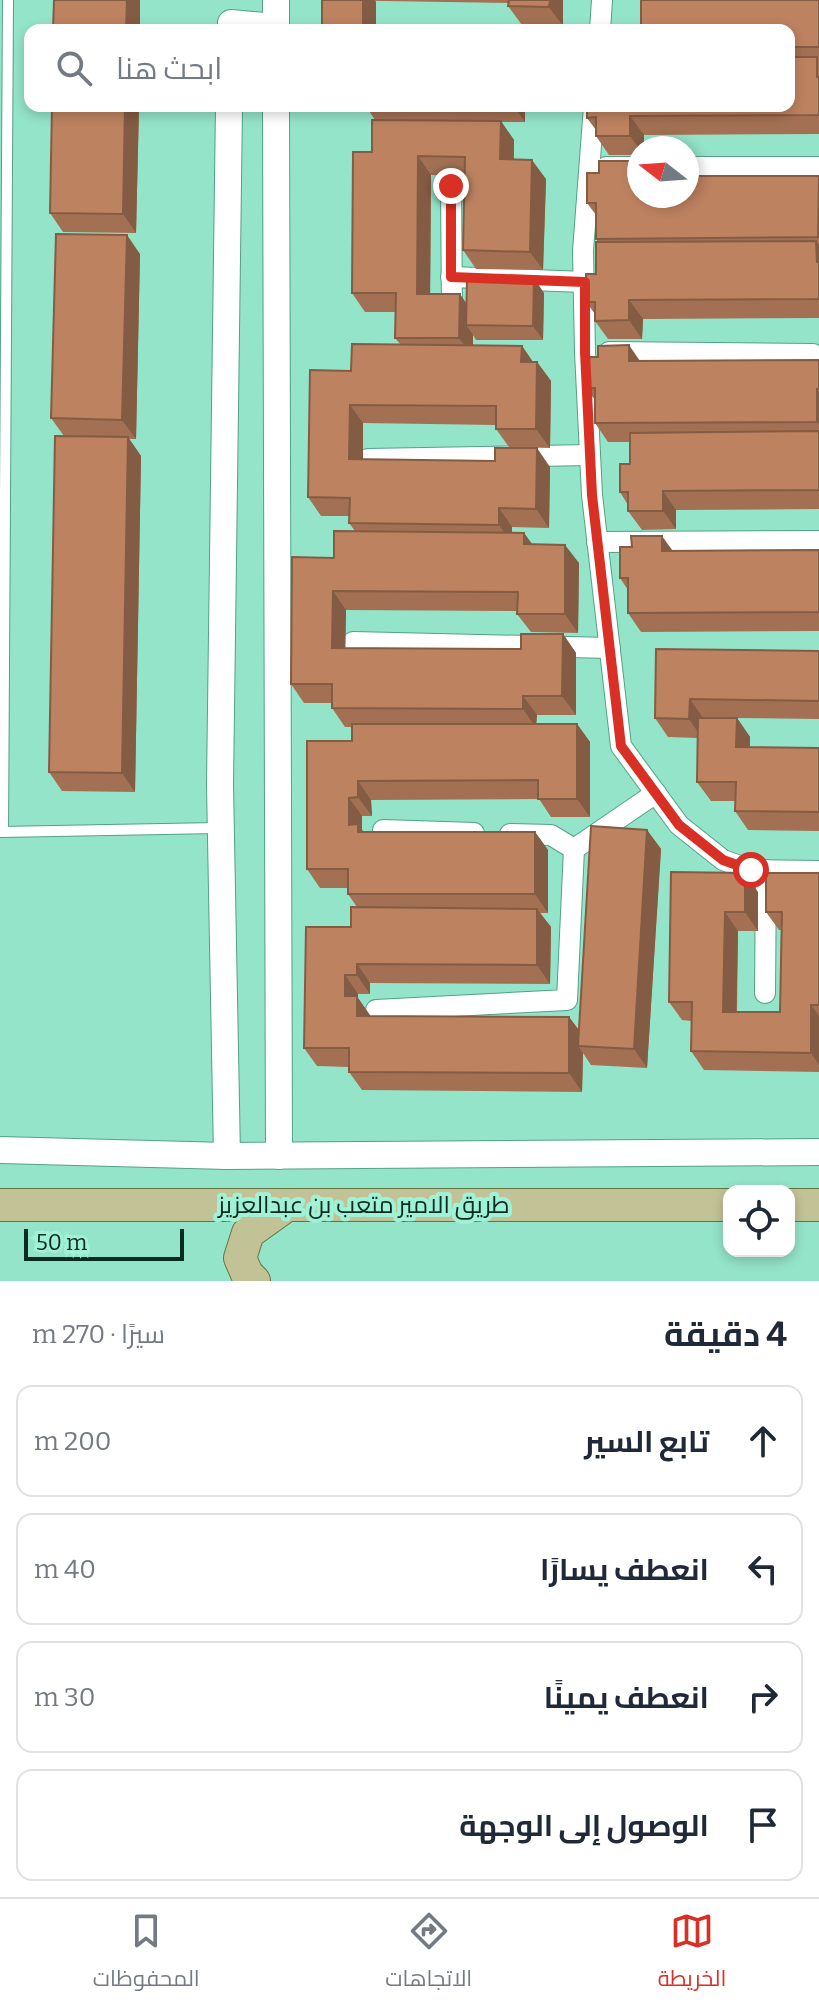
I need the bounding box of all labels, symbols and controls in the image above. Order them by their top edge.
search box [24,24,795,112]
icon: search [52,46,96,90]
text: ابحث هنا [116,51,222,87]
north arrow [627,136,699,208]
route end [433,168,469,204]
route start [733,852,769,888]
map controls [723,1185,795,1257]
button: locate [723,1185,795,1257]
street label: طريق الامير متعب بن عبدالعزيز [216,1191,510,1220]
scale bar [24,1225,184,1261]
text: 50 m [36,1229,87,1256]
text: 4 دقيقة [664,1314,787,1355]
text: سيرًا · 270 m [32,1319,165,1350]
icon: ahead [741,1419,785,1463]
text: تابع السير [584,1424,709,1460]
text: 200 m [34,1426,112,1457]
icon: left [741,1547,785,1591]
text: انعطف يسارًا [540,1552,709,1588]
text: 40 m [34,1554,96,1585]
icon: right [741,1675,785,1719]
text: انعطف يمينًا [544,1680,709,1716]
text: 30 m [34,1682,96,1713]
icon: arrive [741,1803,785,1847]
text: الوصول إلى الوجهة [459,1808,709,1844]
tab: المحفوظات [93,1909,200,1999]
tab: الاتجاهات [385,1909,472,1999]
tab: الخريطة [658,1909,726,1999]

